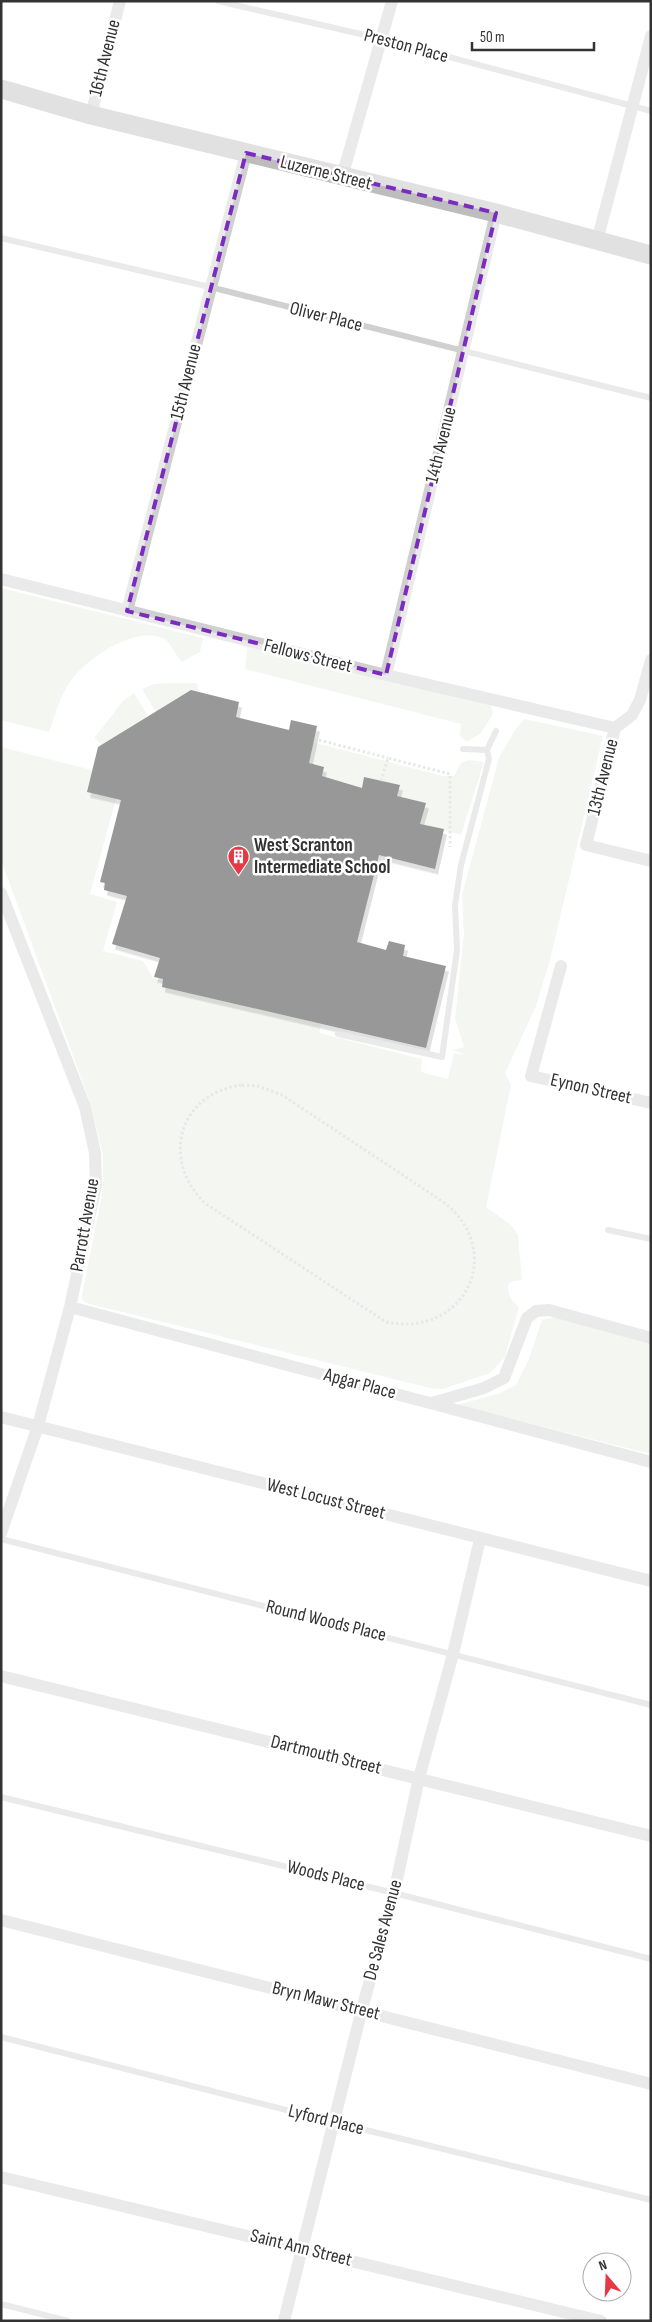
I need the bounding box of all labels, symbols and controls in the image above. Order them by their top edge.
street label: 16th Avenue [84,17,126,99]
scale bar [472,20,594,52]
street label: Preston Place [361,24,451,68]
text: 50 m [480,28,505,47]
street label: Luzerne Street [278,151,374,196]
street label: Oliver Place [287,297,365,337]
street label: 15th Avenue [165,342,207,422]
street label: 14th Avenue [420,404,462,486]
street label: Fellows Street [262,634,355,678]
street label: 13th Avenue [582,736,624,818]
place label: West Scranton Intermediate School [254,834,390,879]
building icon: West Scranton Intermediate School [226,844,250,875]
street label: Eynon Street [548,1069,634,1110]
street label: Parrott Avenue [65,1176,105,1274]
street label: Apgar Place [321,1363,398,1405]
street label: West Locust Street [264,1473,388,1525]
street label: Round Woods Place [264,1595,388,1647]
street label: Dartmouth Street [268,1730,384,1780]
street label: Woods Place [285,1855,367,1897]
street label: De Sales Avenue [359,1877,407,1983]
street label: Bryn Mawr Street [270,1977,382,2026]
street label: Lyford Place [286,2100,366,2140]
street label: Saint Ann Street [248,2224,354,2272]
north arrow [582,2252,632,2302]
text: N [597,2256,609,2274]

